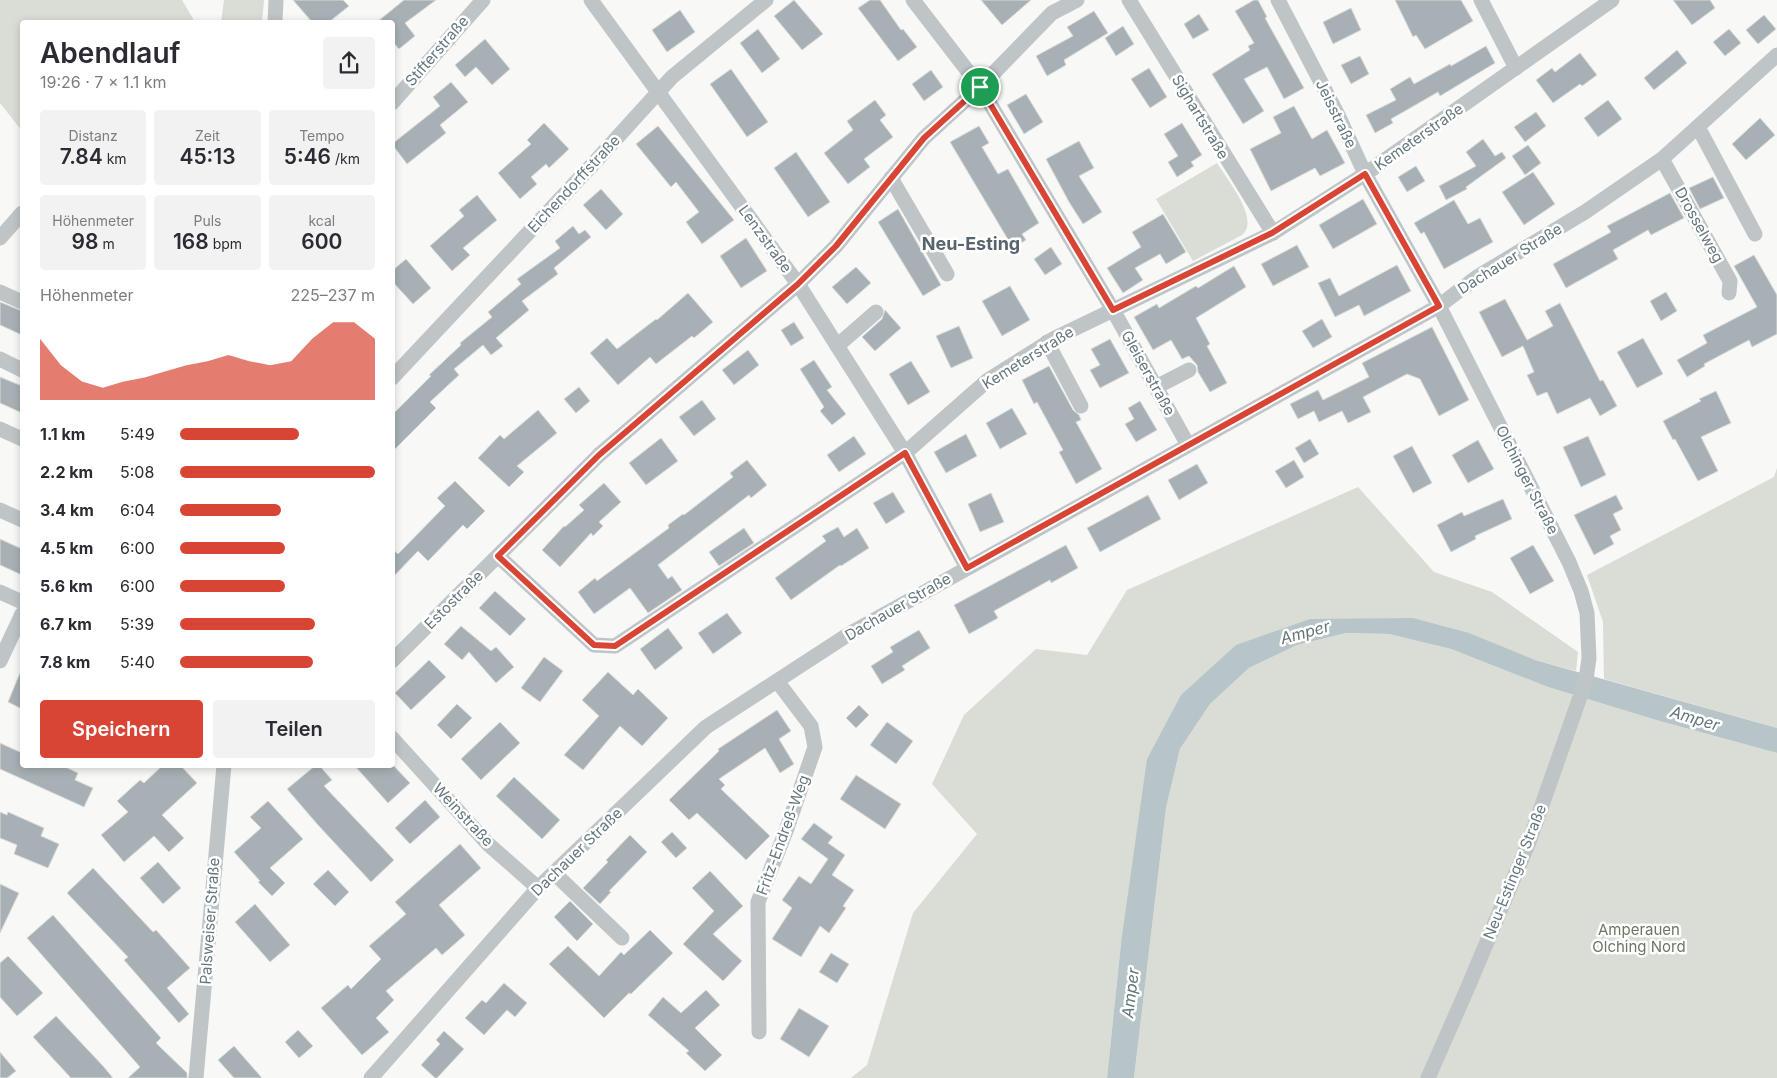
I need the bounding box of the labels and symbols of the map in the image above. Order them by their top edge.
street label: Stifterstraße [401,12,472,90]
pin [959,66,1001,108]
street label: Sighartstraße [1168,71,1233,162]
street label: Jeisstraße [1312,76,1361,151]
street label: Kemeterstraße [1371,99,1467,174]
street label: Eichendorffstraße [523,131,624,237]
street label: Drosselweg [1671,184,1728,266]
street label: Lenzstraße [734,201,796,276]
street label: Dachauer Straße [1454,219,1565,298]
district label: Neu-Esting [922,233,1020,254]
street label: Kemeterstraße [979,322,1077,393]
street label: Gleiserstraße [1117,327,1180,419]
street label: Olchinger Straße [1492,422,1563,537]
street label: Estostraße [420,566,487,633]
street label: Dachauer Straße [841,569,954,645]
water label: Amper [1277,616,1333,648]
water label: Amper [1667,701,1723,735]
street label: Fritz-Endreß-Weg [752,772,813,898]
street label: Weinstraße [429,779,498,850]
street label: Neu-Estinger Straße [1479,802,1550,942]
street label: Dachauer Straße [527,803,626,900]
street label: Palsweiser Straße [196,857,223,985]
park label: Amperauen Olching Nord [1592,920,1686,956]
water label: Amper [1117,966,1143,1020]

